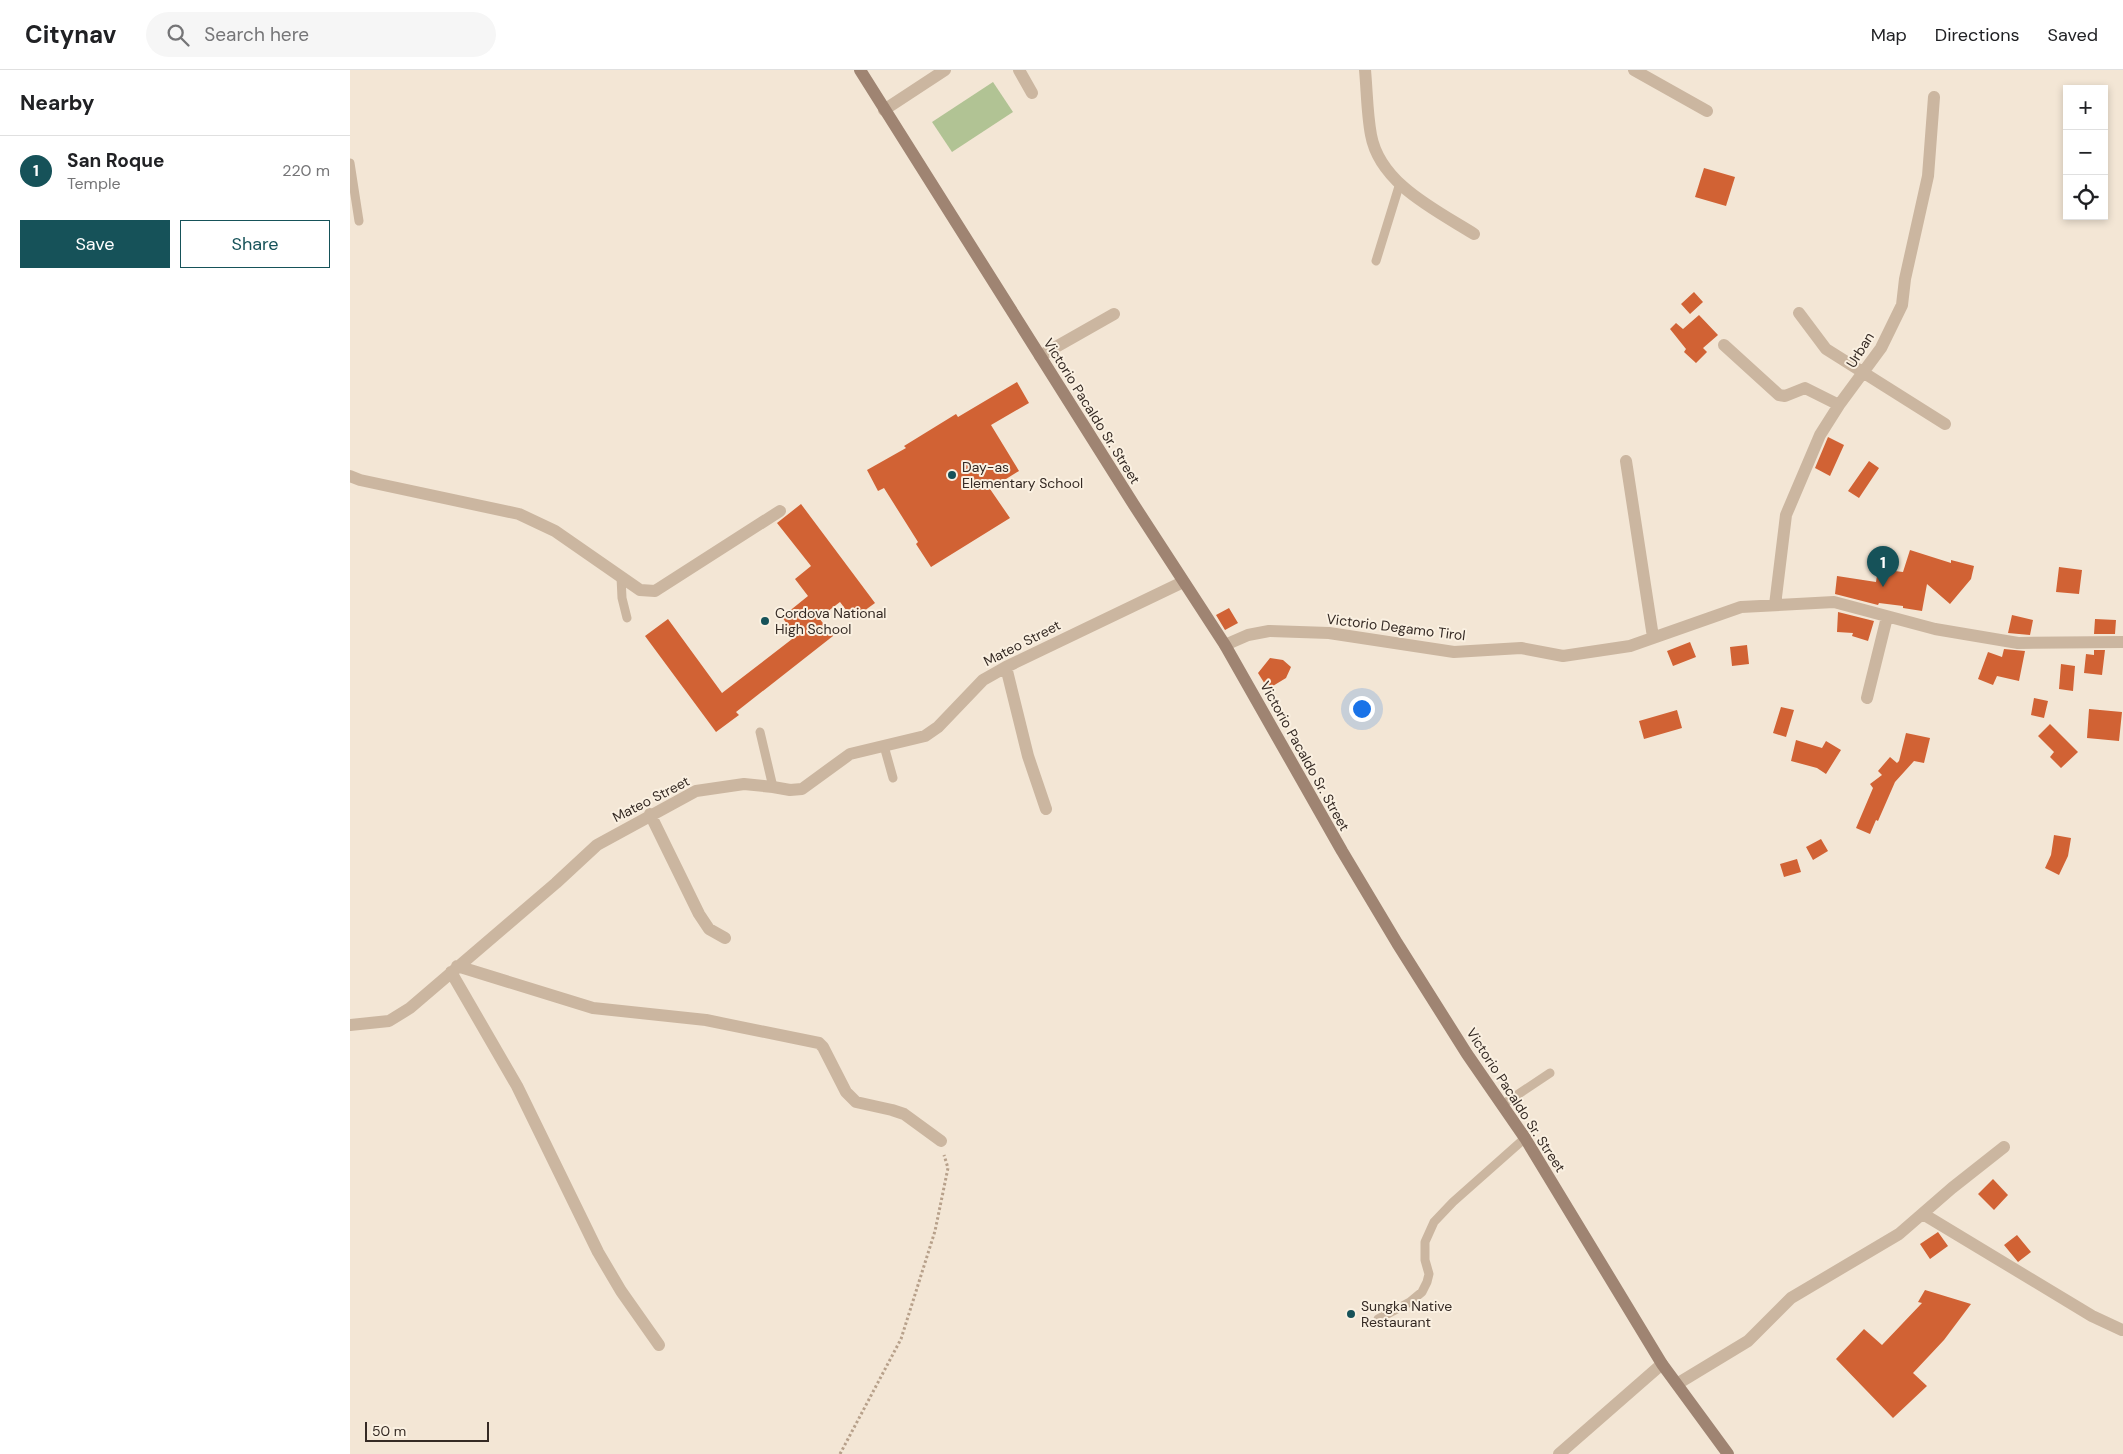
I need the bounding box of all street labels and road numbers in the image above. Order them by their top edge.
street label: Urban [1842,329,1878,371]
street label: Victorio Pacaldo Sr. Street [1040,335,1144,487]
street label: Victorio Degamo Tirol [1326,610,1466,644]
street label: Mateo Street [980,616,1064,670]
street label: Victorio Pacaldo Sr. Street [1256,678,1354,834]
street label: Mateo Street [609,772,693,826]
street label: Victorio Pacaldo Sr. Street [1463,1024,1569,1176]

